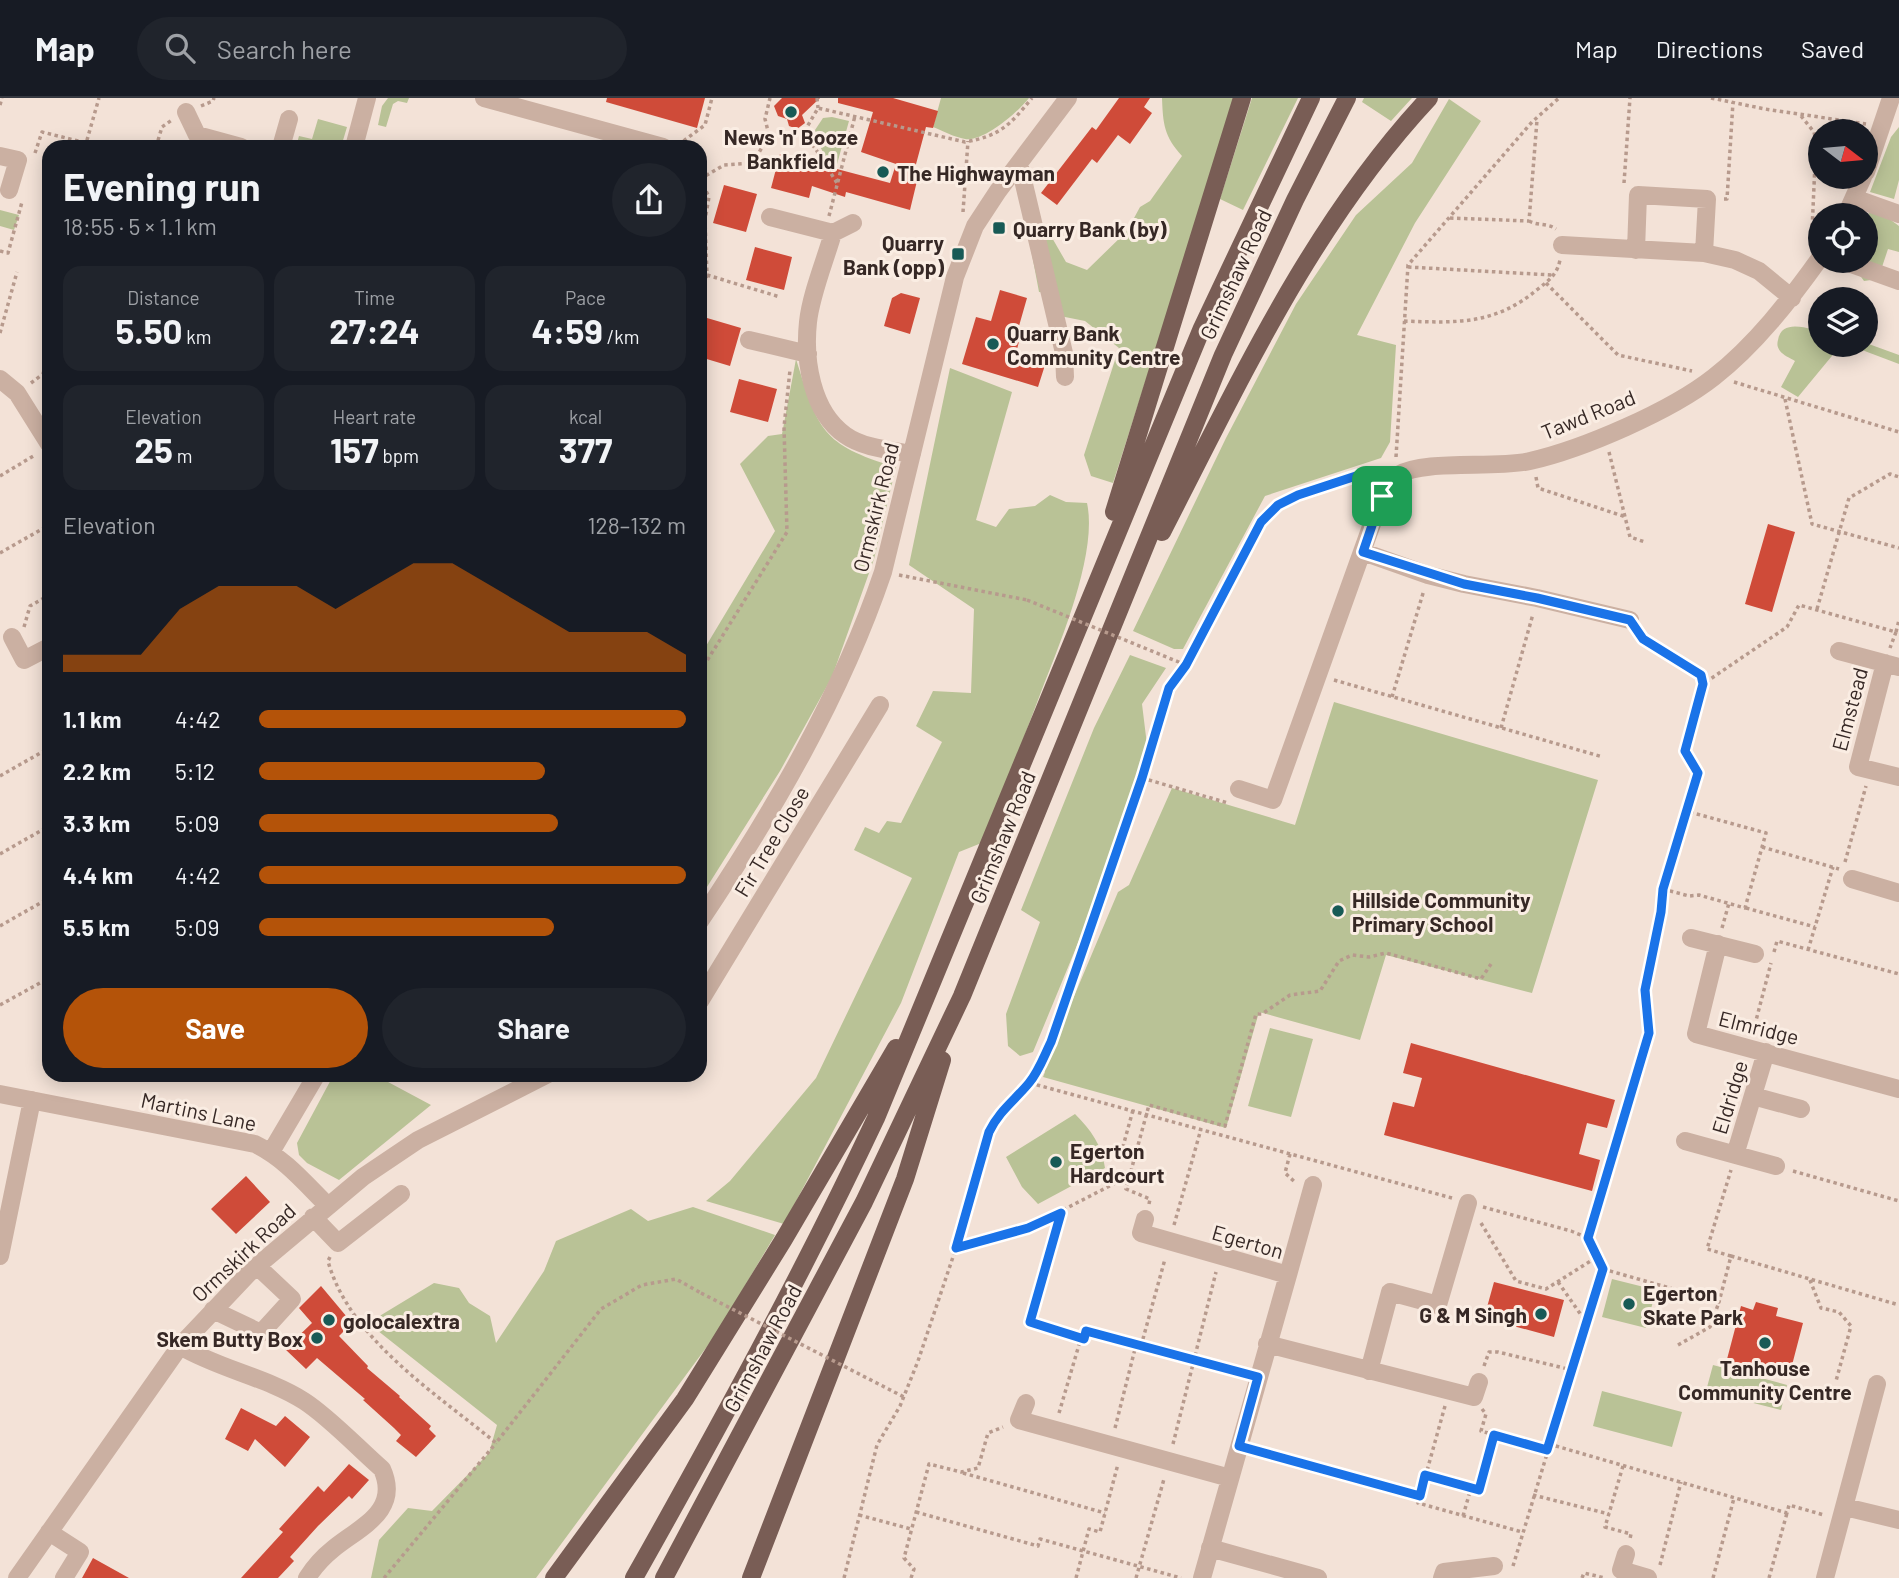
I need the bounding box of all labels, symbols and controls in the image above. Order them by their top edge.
search box [137,17,627,80]
text: Map [35,28,95,68]
icon: search [161,29,199,67]
text: Search here [217,33,352,64]
text: Map [1575,34,1618,63]
text: Directions [1656,34,1763,63]
text: Saved [1801,34,1864,63]
marker: News 'n' Booze Bankfield [783,104,799,120]
north arrow [1808,119,1878,189]
map controls [1808,119,1878,357]
place label: News 'n' Booze Bankfield [724,124,858,173]
place label: The Highwayman [897,160,1055,185]
text: Evening run [63,163,261,209]
button: share [612,163,686,237]
marker: The Highwayman [875,164,891,180]
button: locate [1808,203,1878,273]
street label: Grimshaw Road [1194,205,1276,343]
text: 18:55 · 5 × 1.1 km [63,212,217,240]
place label: Quarry Bank (by) [1013,216,1167,241]
marker: Quarry Bank (by) [991,220,1007,236]
place label: Quarry Bank (opp) [843,230,945,279]
marker: Quarry Bank (opp) [950,246,966,262]
text: Distance [127,286,200,309]
text: Time [354,286,395,309]
text: Pace [565,286,606,309]
button: layers [1808,287,1878,357]
text: 5.50 [115,309,183,351]
text: 27:24 [329,309,420,351]
text: 4:59 [531,309,603,351]
place label: Quarry Bank Community Centre [1007,320,1180,369]
text: km [183,325,212,348]
text: /km [603,325,640,348]
marker: Quarry Bank Community Centre [985,336,1001,352]
street label: Tawd Road [1537,384,1639,444]
text: Elevation [125,405,202,428]
text: Heart rate [333,405,416,428]
text: kcal [569,405,602,428]
text: 25 [135,428,173,470]
text: 157 [330,428,379,470]
text: 377 [559,428,612,470]
street label: Ormskirk Road [847,440,903,574]
text: m [173,444,192,467]
text: bpm [379,444,419,467]
pin [1352,466,1412,526]
icon: arrive [1363,477,1401,515]
text: Elevation [63,511,156,539]
text: 128–132 m [587,511,686,539]
street label: Elmstead [1826,664,1872,754]
text: 1.1 km [63,705,122,733]
text: 4:42 [175,705,220,733]
text: 2.2 km [63,757,131,785]
text: 5:12 [175,757,215,785]
street label: Grimshaw Road [964,767,1040,907]
street label: Fir Tree Close [728,781,814,901]
text: 3.3 km [63,809,130,837]
text: 5:09 [175,809,220,837]
text: 4.4 km [63,861,133,889]
text: 4:42 [175,861,220,889]
place label: Hillside Community Primary School [1352,887,1531,936]
marker: Hillside Community Primary School [1330,903,1346,919]
text: 5.5 km [63,913,130,941]
text: 5:09 [175,913,220,941]
button: Save [63,988,368,1068]
button: Share [382,988,686,1068]
street label: Elmridge [1716,1005,1802,1049]
street label: Eldridge [1706,1057,1752,1137]
street label: Martins Lane [139,1087,259,1135]
place label: Egerton Hardcourt [1070,1138,1164,1187]
marker: Egerton Hardcourt [1048,1154,1064,1170]
street label: Ormskirk Road [186,1198,300,1306]
street label: Egerton [1209,1219,1287,1263]
street label: Grimshaw Road [718,1280,806,1416]
place label: Egerton Skate Park [1643,1280,1743,1329]
marker: Egerton Skate Park [1621,1296,1637,1312]
place label: G & M Singh [1419,1302,1527,1327]
marker: G & M Singh [1533,1306,1549,1322]
place label: golocalextra [343,1308,460,1333]
marker: golocalextra [321,1312,337,1328]
place label: Skem Butty Box [157,1326,303,1351]
marker: Skem Butty Box [309,1330,325,1346]
marker: Tanhouse Community Centre [1757,1335,1773,1351]
place label: Tanhouse Community Centre [1678,1355,1852,1404]

